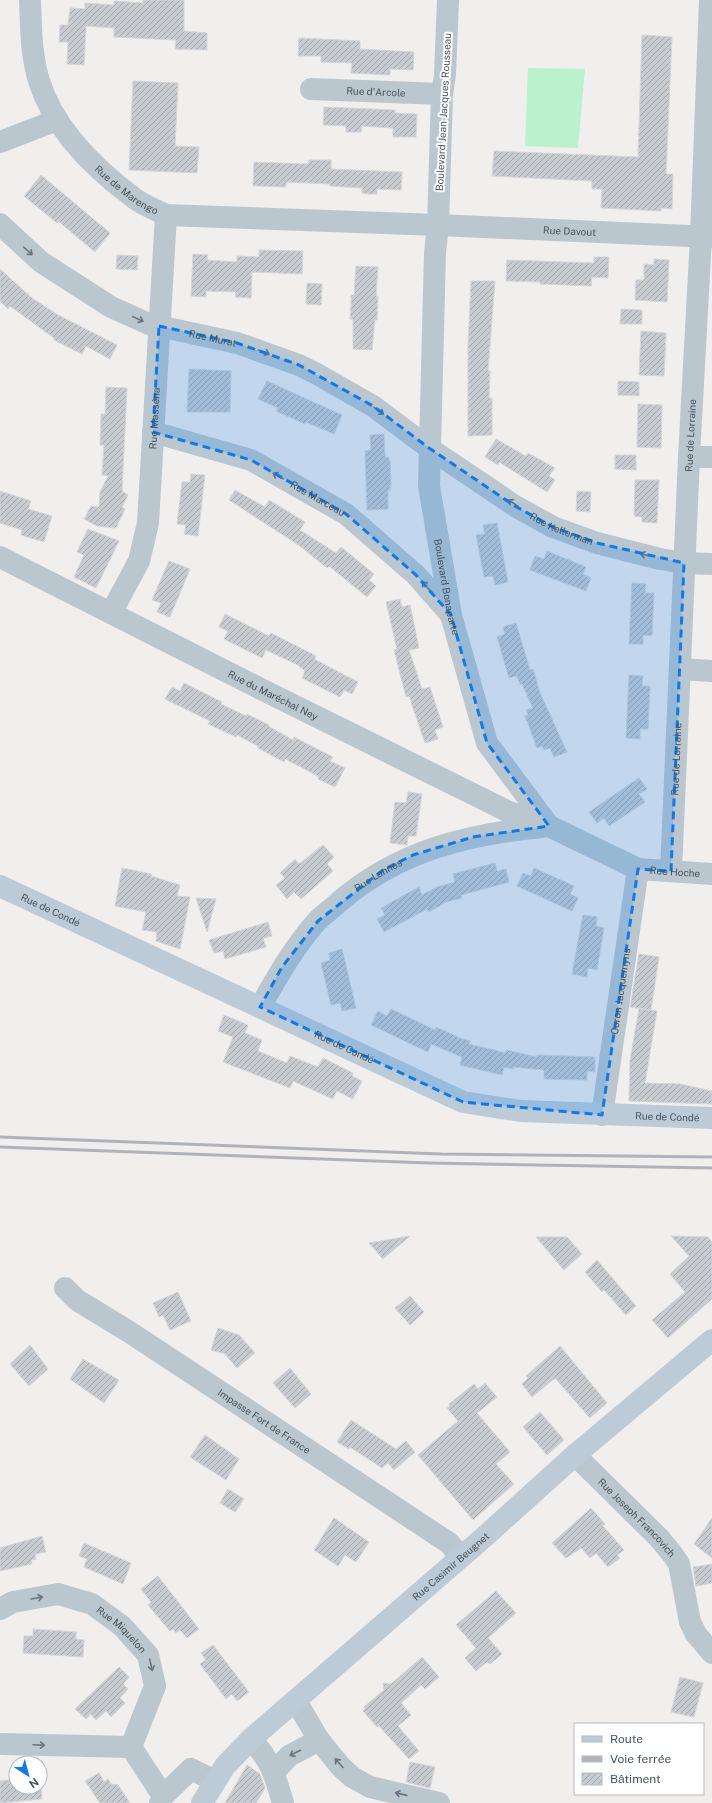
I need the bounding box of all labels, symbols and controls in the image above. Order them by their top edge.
street label: Boulevard Jean-Jacques Rousseau [433,32,453,191]
street label: Rue d'Arcole [346,84,406,99]
street label: Rue de Marengo [93,162,161,217]
street label: Rue Davout [543,224,596,238]
one-way arrow [23,246,34,255]
one-way arrow [132,316,144,323]
street label: Rue Murat [188,327,238,349]
one-way arrow [257,349,269,357]
street label: Rue Masséna [146,387,162,450]
street label: Rue de Lorraine [682,398,698,472]
one-way arrow [374,406,385,415]
one-way arrow [272,471,284,479]
street label: Rue Marceau [288,478,348,518]
one-way arrow [507,499,518,508]
street label: Rue Kellerman [528,509,595,547]
street label: Boulevard Bonaparte [432,538,462,637]
one-way arrow [640,551,653,558]
one-way arrow [421,581,430,591]
street label: Rue du Maréchal Ney [226,667,321,723]
street label: Rue de Lorraine [668,722,683,796]
street label: Rue Lannes [352,856,404,894]
street label: Rue Hoche [649,864,701,879]
street label: Rue de Condé [19,891,83,929]
street label: Coron Jacquemyns [608,947,632,1035]
street label: Rue de Condé [313,1028,376,1066]
street label: Rue de Condé [635,1109,700,1124]
street label: Impasse Fort de France [216,1386,313,1456]
street label: Rue Joseph Francovich [596,1475,678,1560]
street label: Rue Casimir Beugnet [410,1530,491,1603]
one-way arrow [30,1593,43,1601]
street label: Rue Miquelon [94,1603,149,1655]
one-way arrow [147,1658,155,1671]
legend [574,1723,704,1795]
text: Route [610,1732,643,1746]
one-way arrow [32,1741,45,1749]
one-way arrow [289,1750,301,1757]
text: Voie ferrée [610,1752,671,1766]
north arrow [8,1755,48,1795]
one-way arrow [334,1758,343,1769]
text: Bâtiment [610,1772,661,1786]
text: N [27,1776,41,1790]
one-way arrow [395,1790,408,1798]

